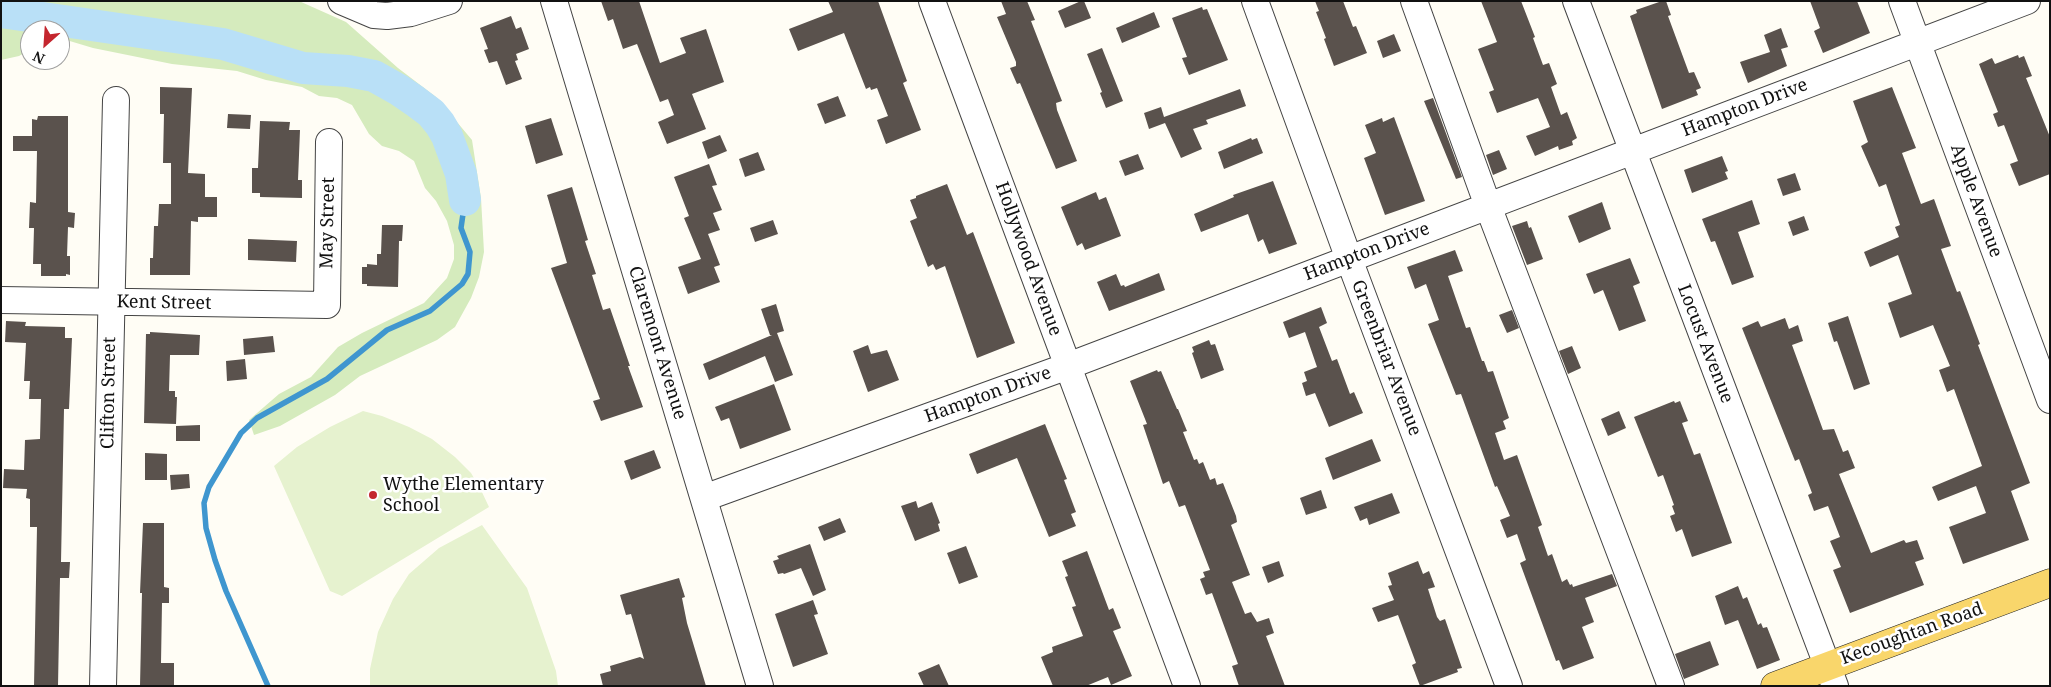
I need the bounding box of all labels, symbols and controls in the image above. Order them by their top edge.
north arrow [20,20,70,70]
text: N [30,47,48,69]
street label: Hampton Drive [1679,74,1811,142]
street label: Apple Avenue [1945,141,2007,261]
street label: May Street [316,177,340,269]
street label: Hollywood Avenue [990,179,1066,339]
street label: Hampton Drive [1301,218,1433,286]
street label: Claremont Avenue [623,264,691,422]
street label: Greenbriar Avenue [1346,277,1426,439]
street label: Locust Avenue [1672,282,1738,406]
street label: Kent Street [116,291,212,315]
street label: Clifton Street [97,337,121,449]
street label: Hampton Drive [922,362,1054,428]
place label: Wythe Elementary School [383,474,544,516]
marker: Wythe Elementary School [367,489,379,501]
street label: Kecoughtan Road [1838,598,1986,670]

